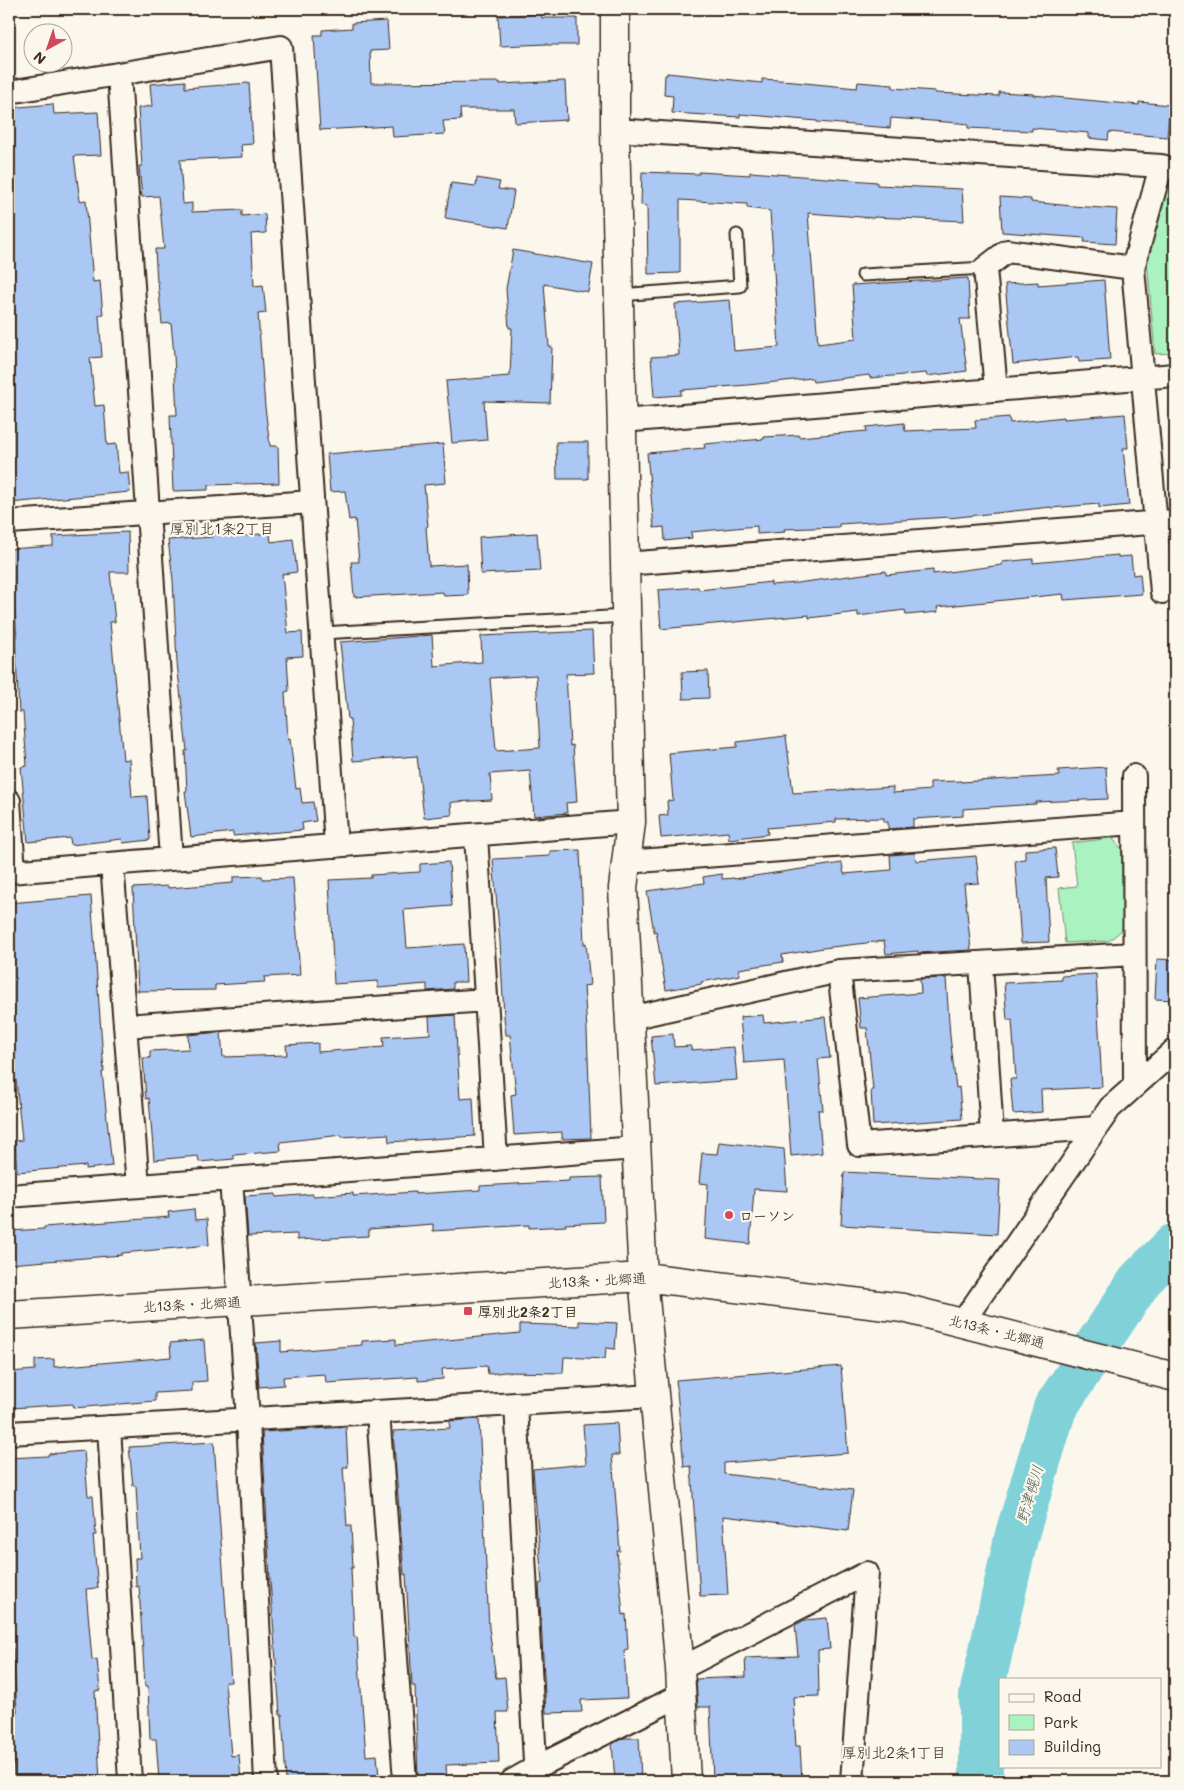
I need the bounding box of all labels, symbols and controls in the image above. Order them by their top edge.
north arrow [22,22,72,72]
text: N [29,48,50,69]
district label: 厚別北1条2丁目 [169,518,275,538]
place label: ローソン [739,1206,795,1225]
marker: ローソン [723,1209,735,1221]
street label: 北13条・北郷通 [547,1268,647,1292]
street label: 北13条・北郷通 [142,1292,242,1316]
place label: 厚別北2条2丁目 [478,1302,578,1321]
marker: 厚別北2条2丁目 [462,1305,474,1317]
street label: 北13条・北郷通 [947,1310,1047,1352]
water label: 野津幌川 [1011,1462,1047,1526]
legend [999,1678,1162,1768]
text: Road [1044,1686,1081,1706]
text: Park [1044,1712,1078,1732]
text: Building [1044,1736,1101,1756]
district label: 厚別北2条1丁目 [841,1742,947,1762]

